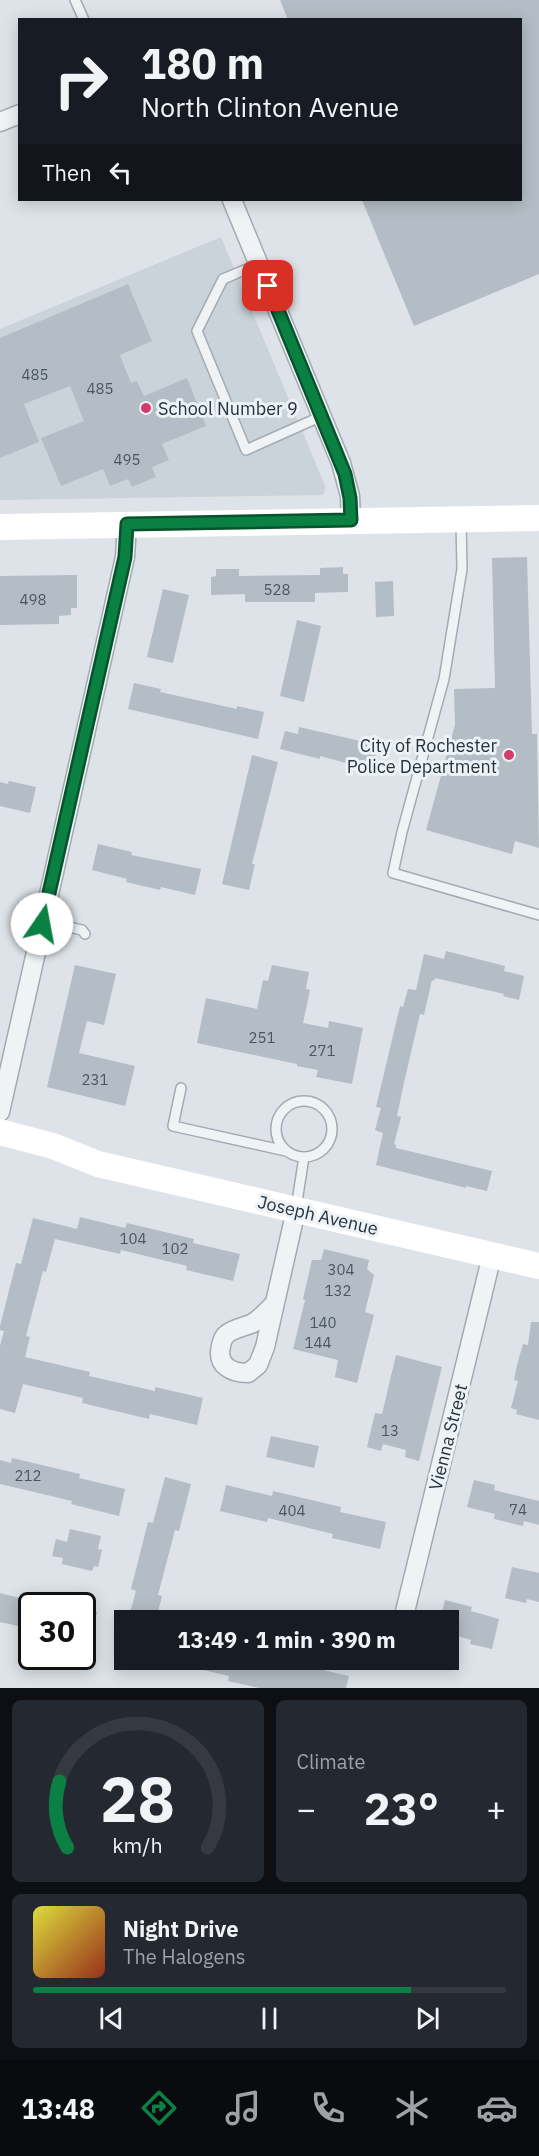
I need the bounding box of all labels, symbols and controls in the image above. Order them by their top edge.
text: 180 m [141,36,264,91]
icon: right [42,42,120,120]
text: North Clinton Avenue [141,89,399,124]
icon: left [104,156,137,189]
text: Then [42,158,92,187]
pin [242,260,293,311]
icon: arrive [251,269,284,302]
house number: 485 [21,365,49,384]
house number: 485 [86,379,114,398]
place label: School Number 9 [158,397,298,420]
marker: School Number 9 [139,401,153,415]
house number: 495 [113,450,141,469]
house number: 528 [263,580,291,599]
house number: 498 [19,590,47,609]
place label: City of Rochester Police Department [347,734,497,778]
marker: City of Rochester Police Department [502,748,516,762]
position arrow [10,892,74,956]
house number: 251 [248,1028,276,1047]
house number: 271 [308,1041,336,1060]
house number: 231 [81,1070,109,1089]
street label: Joseph Avenue [256,1190,381,1240]
house number: 104 [119,1229,147,1248]
house number: 102 [161,1239,189,1258]
house number: 304 [327,1260,355,1279]
house number: 132 [324,1281,352,1300]
house number: 140 [309,1313,337,1332]
house number: 144 [304,1333,332,1352]
street label: Vienna Street [424,1381,472,1493]
house number: 13 [381,1421,399,1440]
house number: 212 [14,1466,42,1485]
house number: 74 [509,1500,527,1519]
house number: 404 [278,1501,306,1520]
speed limit sign: 30 [18,1592,96,1670]
text: 13:49 · 1 min · 390 m [177,1625,396,1654]
text: Climate [297,1748,365,1775]
text: 28 [100,1758,175,1839]
text: 23° [364,1779,439,1837]
text: − [297,1787,316,1830]
text: + [486,1787,506,1830]
text: km/h [113,1831,163,1859]
text: Night Drive [123,1914,239,1943]
text: The Halogens [123,1943,245,1970]
icon: previous [95,2002,128,2035]
icon: pause [253,2002,286,2035]
icon: next [411,2002,444,2035]
icon: directions [138,2087,180,2129]
icon: music [222,2087,264,2129]
icon: phone [307,2087,349,2129]
icon: climate [391,2087,433,2129]
icon: car [476,2087,518,2129]
text: 13:48 [21,2091,95,2126]

